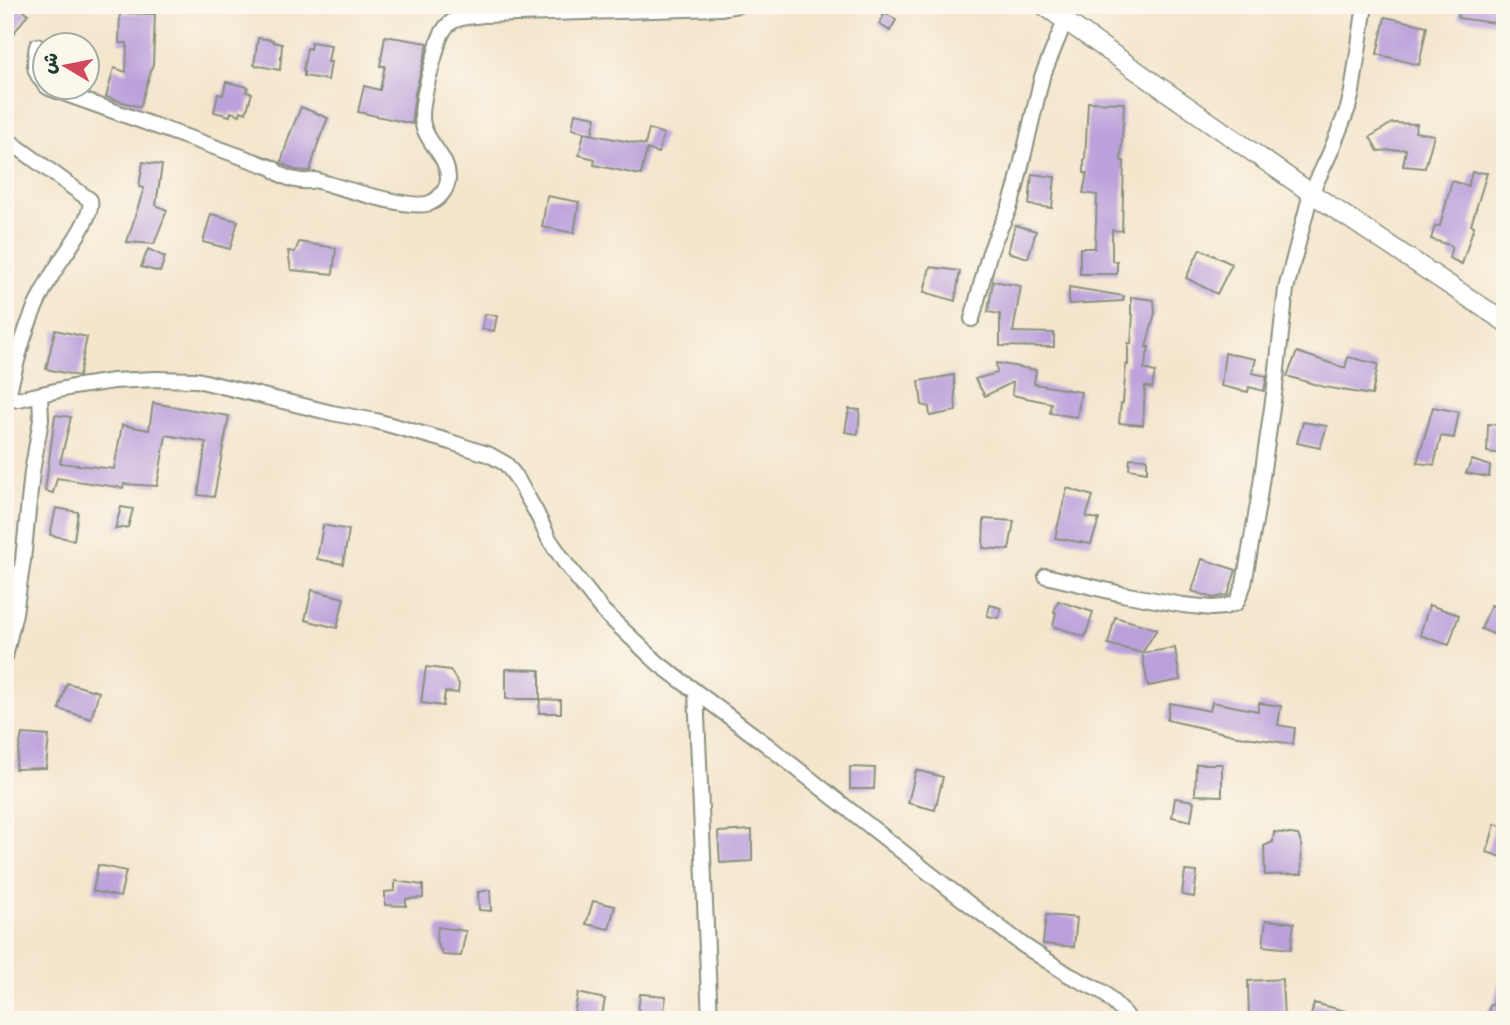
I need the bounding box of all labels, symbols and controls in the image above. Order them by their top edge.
north arrow [32,32,102,102]
text: ش [36,51,66,76]

